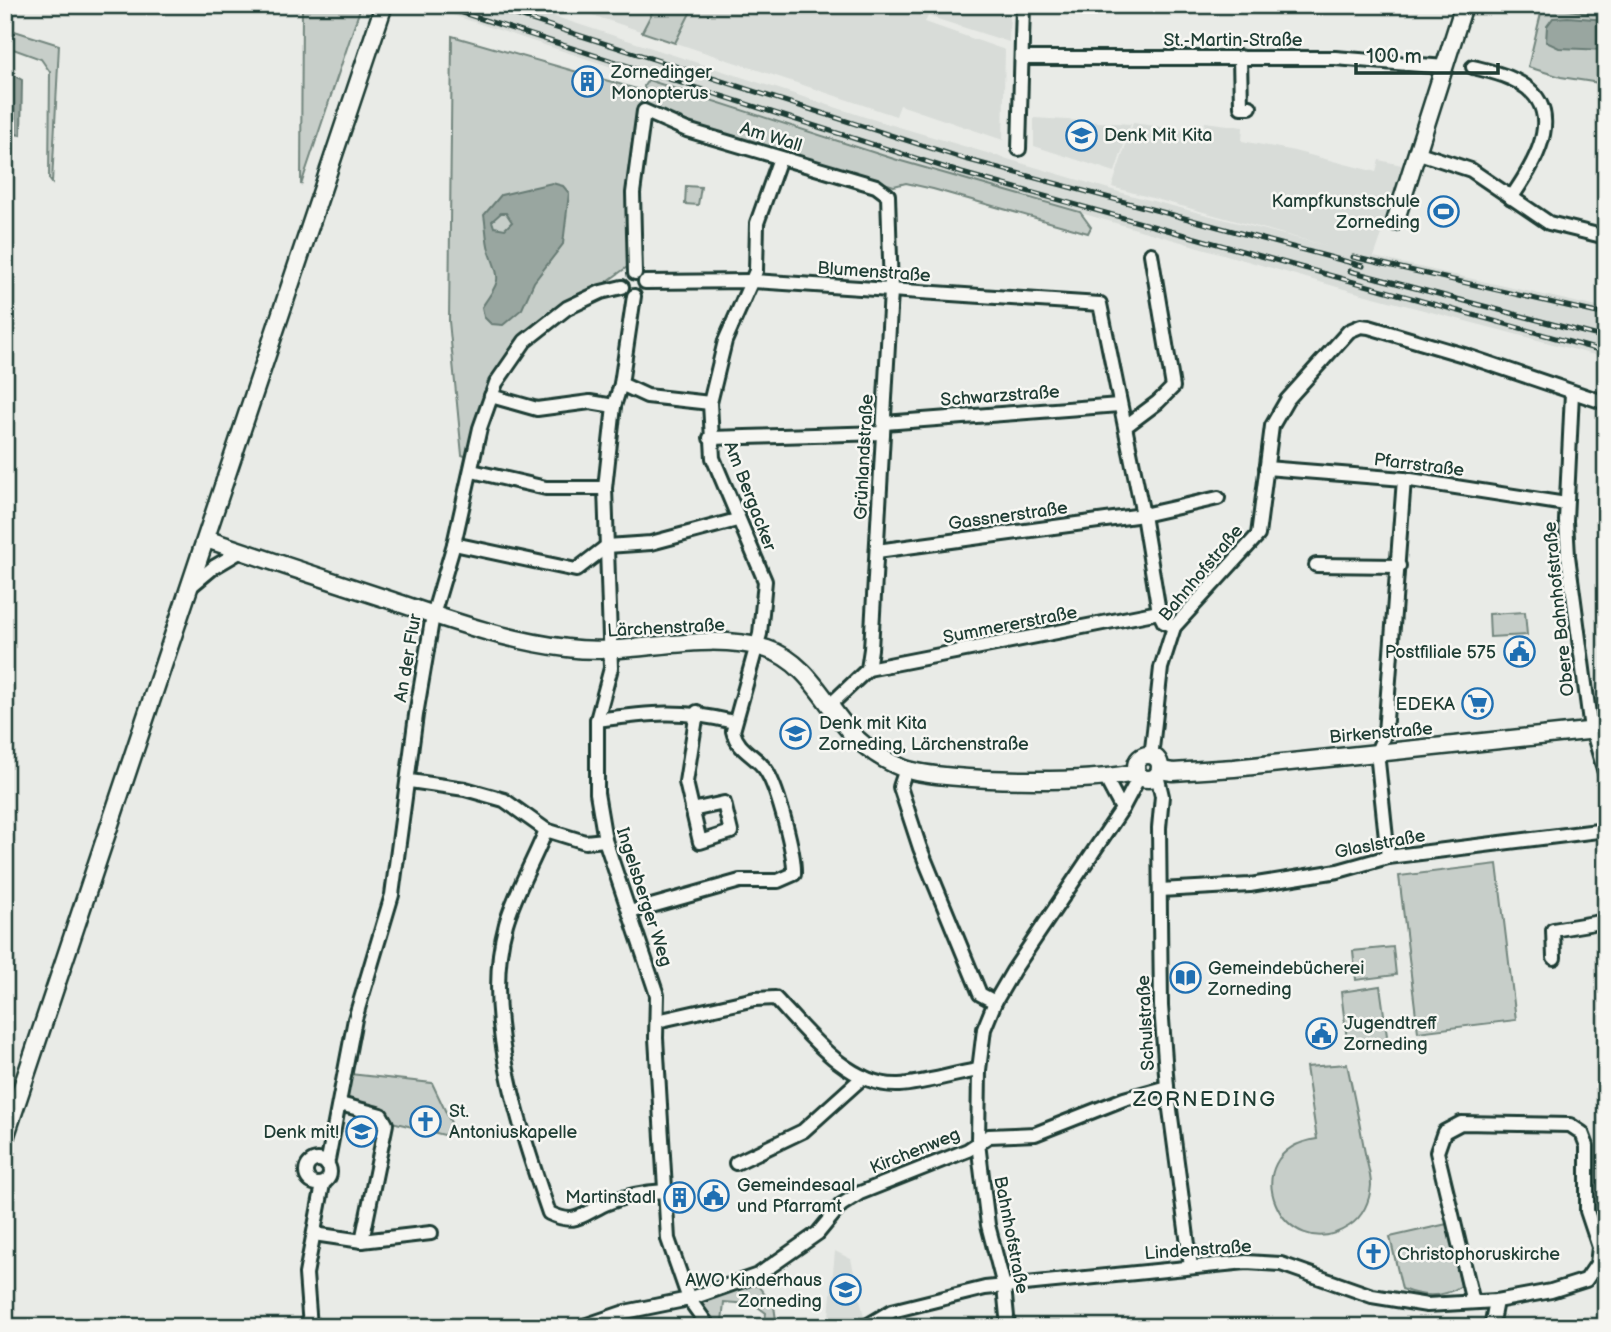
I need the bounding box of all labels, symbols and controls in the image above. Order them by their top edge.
street label: St.-Martin-Straße [1164,30,1303,51]
scale bar [1356,32,1497,76]
text: 100 m [1366,44,1422,69]
place label: Zornedinger Monopterus [610,62,712,104]
building icon: Zornedinger Monopterus [571,65,605,99]
street label: Am Wall [738,118,804,156]
school or university icon: Denk Mit Kita [1064,118,1098,152]
place label: Denk Mit Kita [1104,125,1213,146]
place label: Kampfkunstschule Zorneding [1272,191,1420,233]
sports icon: Kampfkunstschule Zorneding [1426,194,1460,228]
street label: Blumenstraße [817,258,932,286]
street label: Schwarzstraße [940,381,1061,411]
street label: Grünlandstraße [850,393,878,521]
street label: Am Bergacker [719,438,781,554]
street label: Pfarrstraße [1373,449,1466,481]
street label: Gassnerstraße [947,497,1069,535]
street label: Bahnhofstraße [1155,520,1248,625]
street label: Obere Bahnhofstraße [1539,520,1579,697]
street label: Summererstraße [941,602,1079,648]
street label: An der Flur [390,612,426,704]
street label: Lärchenstraße [607,614,726,642]
public building icon: Postfiliale 575 [1502,635,1536,669]
place label: Postfiliale 575 [1385,642,1496,663]
supermarket icon: EDEKA [1461,687,1495,721]
place label: EDEKA [1396,694,1455,715]
place label: Denk mit Kita Zorneding, Lärchenstraße [818,713,1029,755]
school or university icon: Denk mit Kita Zorneding, Lärchenstraße [779,716,813,750]
street label: Birkenstraße [1328,718,1434,748]
street label: Ingelsberger Weg [612,825,676,969]
street label: Glaslstraße [1333,825,1427,863]
place label: Gemeindebücherei Zorneding [1207,958,1364,1000]
library icon: Gemeindebücherei Zorneding [1168,961,1202,995]
street label: Schulstraße [1133,974,1159,1071]
place label: Jugendtreff Zorneding [1343,1013,1437,1055]
public building icon: Jugendtreff Zorneding [1304,1016,1338,1050]
district label: ZORNEDING [1132,1087,1277,1112]
place label: St. Antoniuskapelle [449,1101,577,1143]
church icon: St. Antoniuskapelle [409,1104,443,1138]
school or university icon: Denk mit! [345,1115,379,1149]
place label: Denk mit! [263,1122,339,1143]
street label: Kirchenweg [867,1123,963,1179]
street label: Bahnhofstraße [989,1174,1033,1296]
place label: Gemeindesaal und Pfarramt [737,1175,855,1217]
public building icon: Gemeindesaal und Pfarramt [697,1178,731,1212]
building icon: Martinstadl [662,1180,696,1214]
place label: Martinstadl [565,1187,656,1208]
street label: Lindenstraße [1144,1236,1253,1264]
church icon: Christophoruskirche [1357,1237,1391,1271]
place label: Christophoruskirche [1397,1244,1560,1265]
place label: AWO Kinderhaus Zorneding [685,1270,822,1312]
school or university icon: AWO Kinderhaus Zorneding [828,1273,862,1307]

